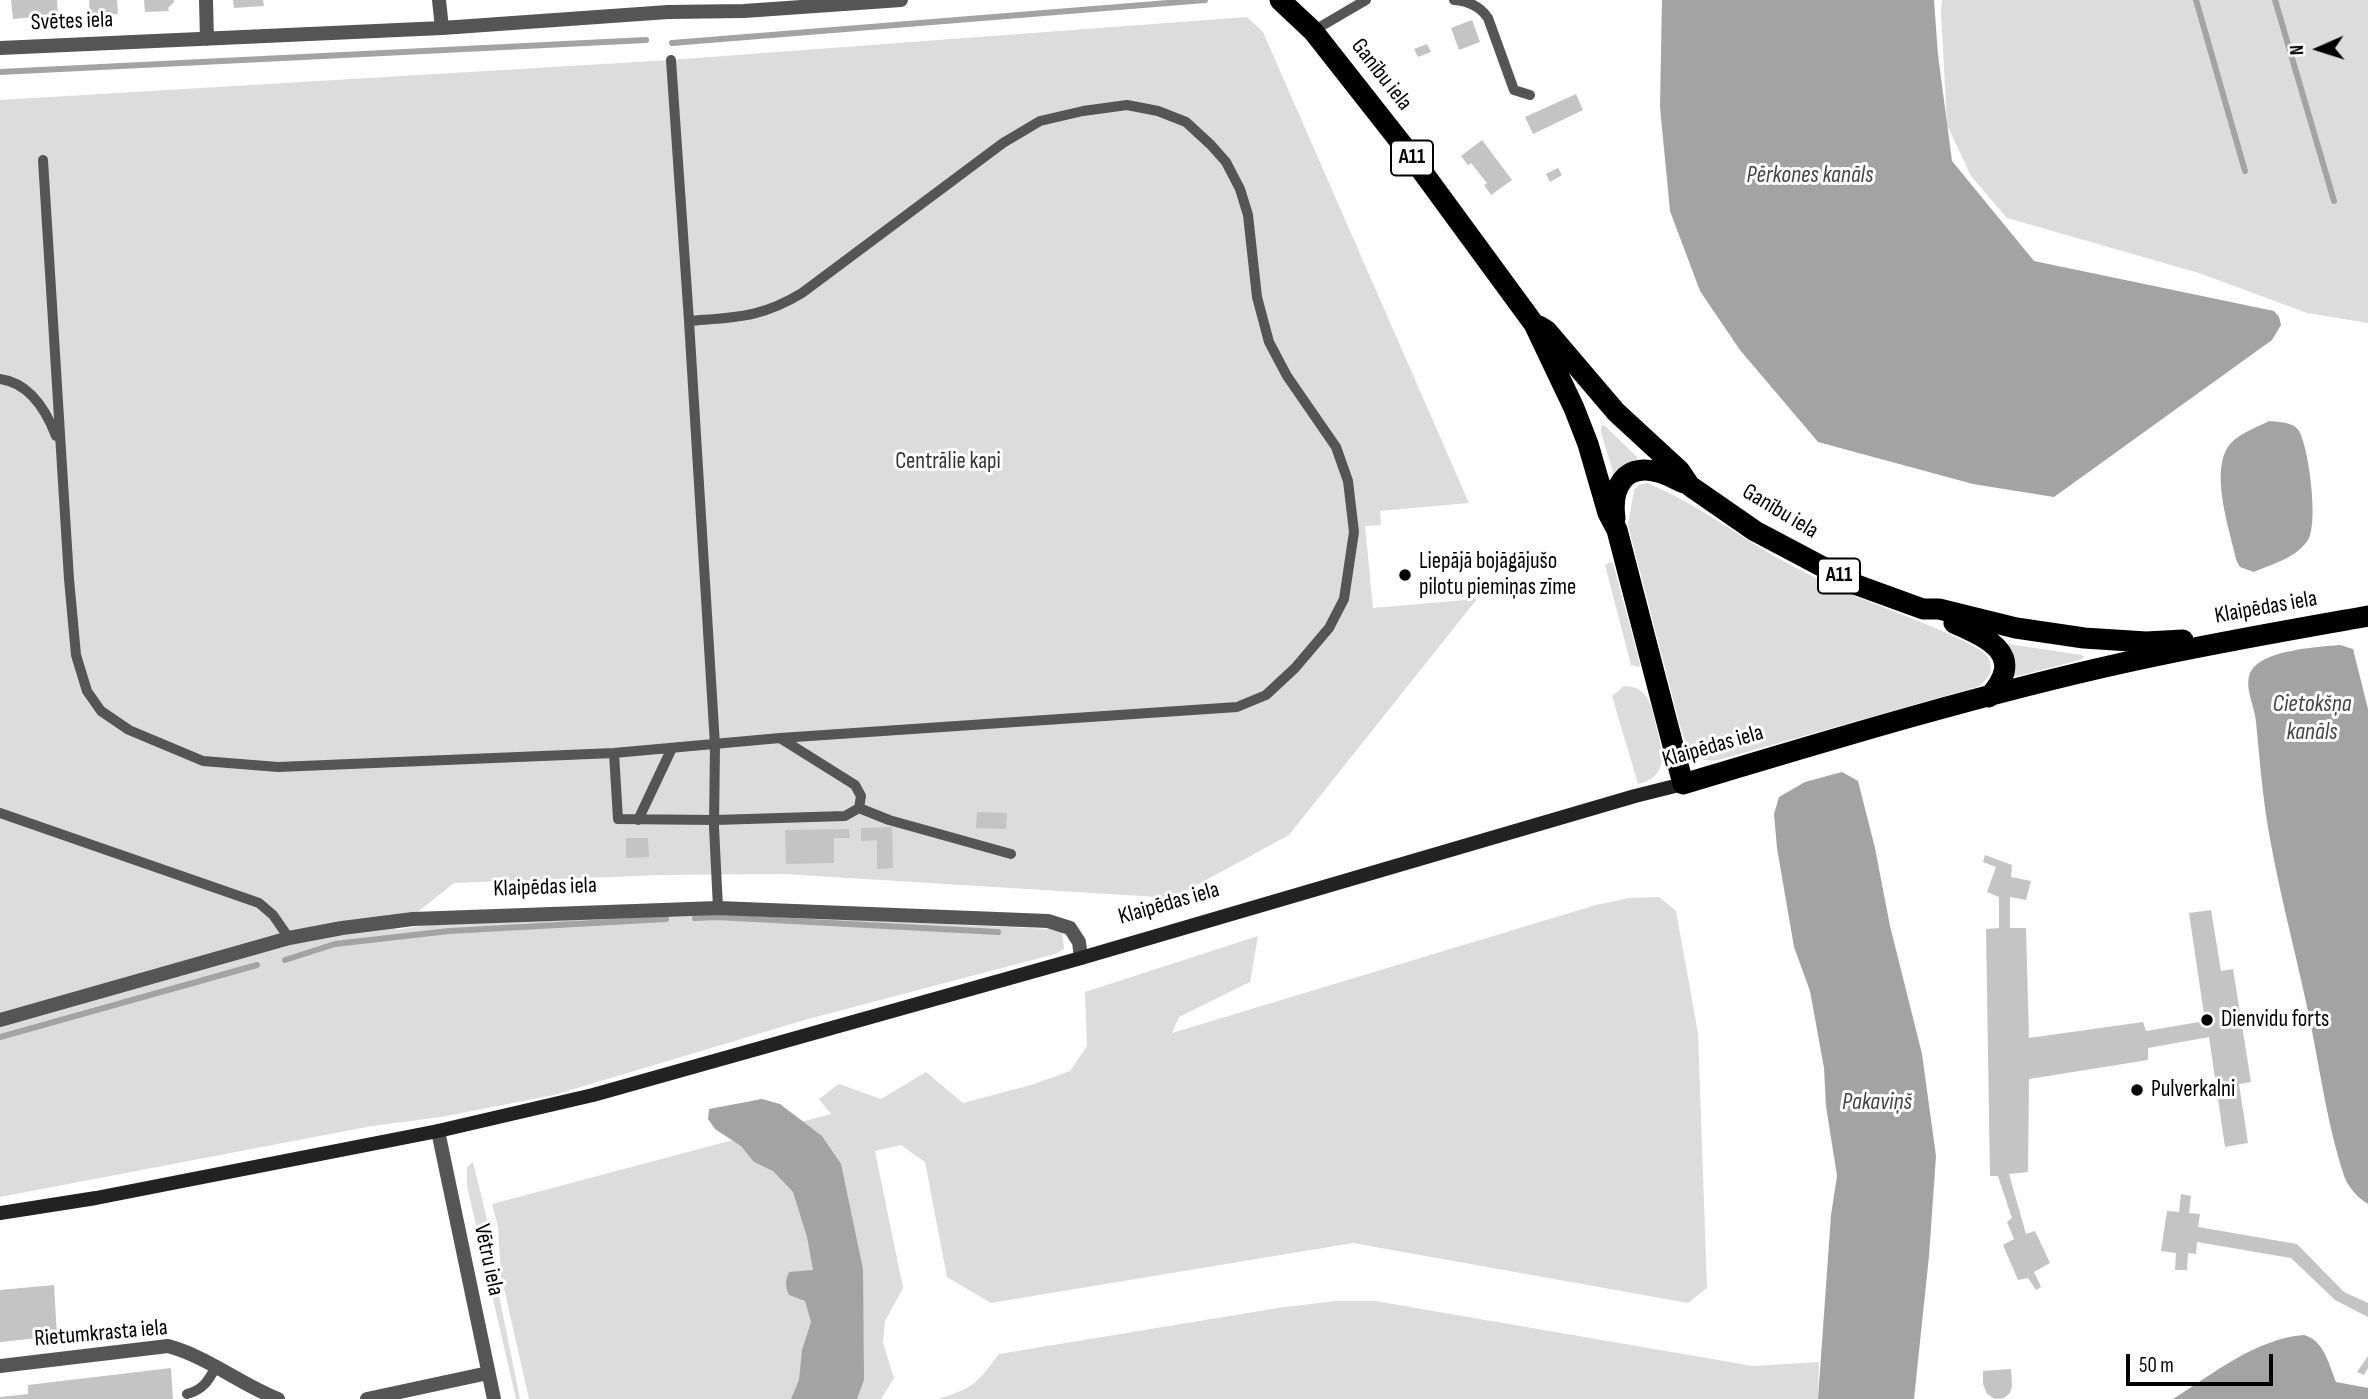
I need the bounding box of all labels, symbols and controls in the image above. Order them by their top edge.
street label: Svētes iela [30,7,114,37]
north arrow [2284,14,2354,84]
street label: Ganību iela [1344,33,1418,117]
text: N [2286,44,2309,56]
road number: A11 [1391,140,1433,176]
water label: Pērkones kanāls [1747,162,1873,190]
park label: Centrālie kapi [895,448,1001,476]
street label: Ganību iela [1737,479,1823,545]
place label: Liepājā bojāgājušo pilotu piemiņas zīme [1419,548,1576,602]
road number: A11 [1818,558,1860,594]
marker: Liepājā bojāgājušo pilotu piemiņas zīme [1397,567,1413,583]
street label: Klaipēdas iela [2213,585,2319,631]
water label: Cietokšņa kanāls [2273,691,2351,747]
street label: Klaipēdas iela [1659,719,1767,775]
street label: Klaipēdas iela [493,872,597,904]
street label: Klaipēdas iela [1115,876,1223,932]
place label: Dienvidu forts [2221,1006,2329,1034]
marker: Dienvidu forts [2199,1012,2215,1028]
place label: Pulverkalni [2151,1076,2235,1104]
marker: Pulverkalni [2129,1082,2145,1098]
water label: Pakaviņš [1842,1089,1912,1117]
street label: Vētru iela [467,1222,509,1298]
street label: Rietumkrasta iela [33,1314,169,1354]
scale bar [2130,1340,2277,1384]
text: 50 m [2139,1353,2174,1378]

